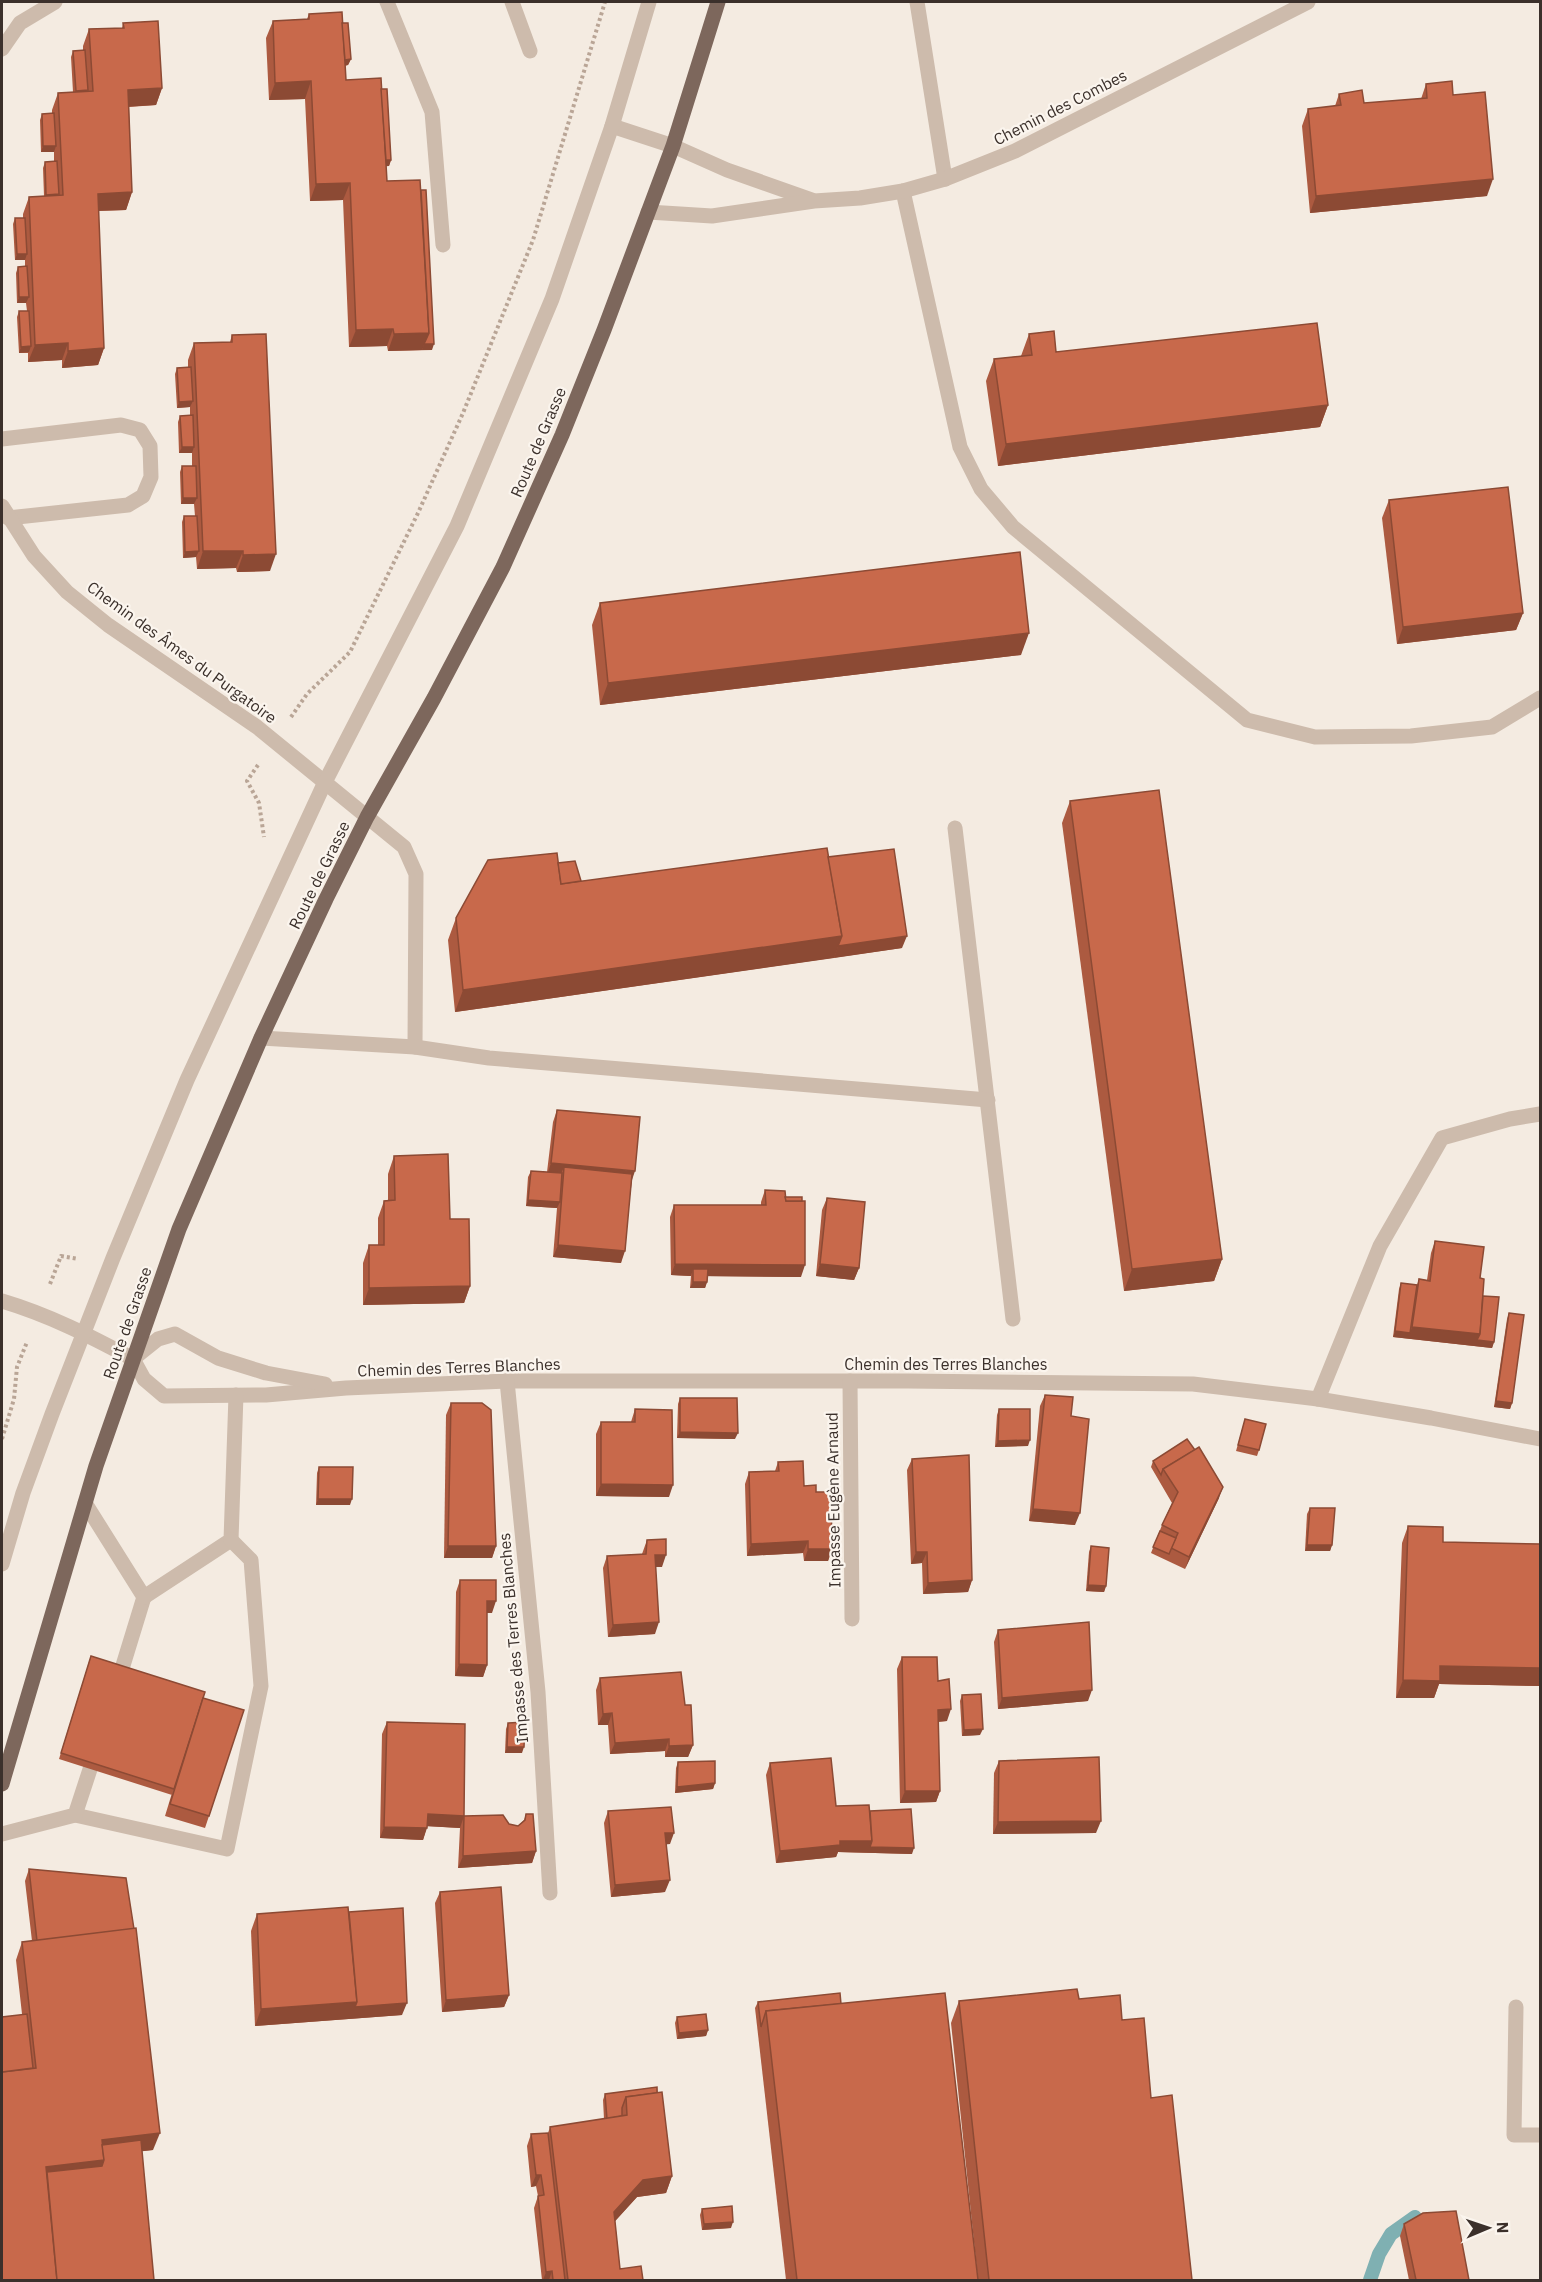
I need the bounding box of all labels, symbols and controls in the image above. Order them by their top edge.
street label: Chemin des Combes [990,65,1130,149]
street label: Route de Grasse [506,384,570,500]
street label: Chemin des Âmes du Purgatoire [83,577,281,728]
street label: Route de Grasse [284,818,354,932]
street label: Route de Grasse [98,1264,156,1382]
street label: Chemin des Terres Blanches [357,1353,561,1381]
street label: Chemin des Terres Blanches [844,1354,1048,1374]
street label: Impasse Eugène Arnaud [821,1412,845,1588]
street label: Impasse des Terres Blanches [494,1532,532,1744]
north arrow [1458,2198,1518,2258]
text: N [1493,2221,1513,2234]

